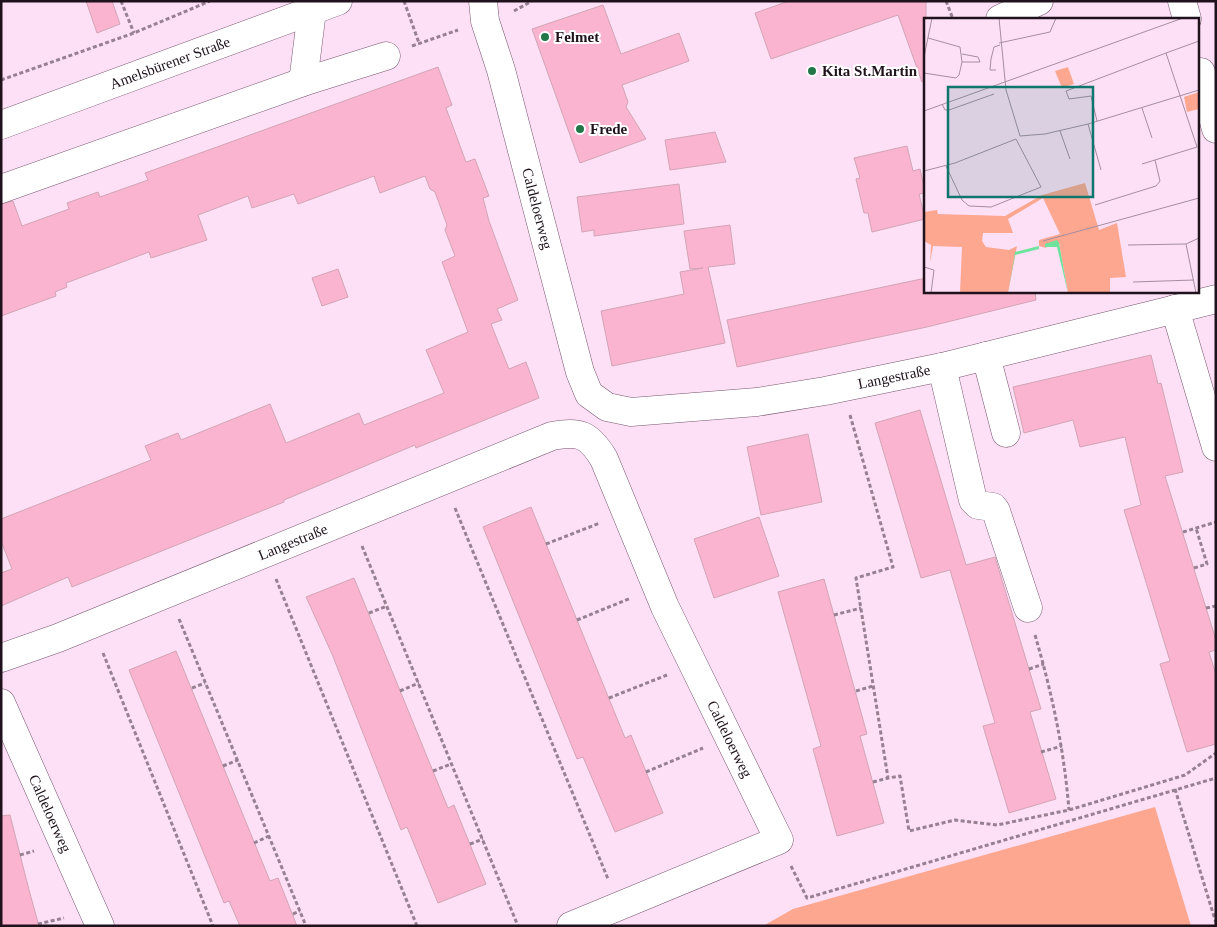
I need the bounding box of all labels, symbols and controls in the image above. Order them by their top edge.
inset map [924,18,1200,292]
place label: Felmet [555,29,599,45]
marker: Felmet [539,31,551,43]
street label: Amelsbürener Straße [107,33,233,92]
place label: Kita St.Martin [822,63,918,79]
marker: Kita St.Martin [806,65,818,77]
place label: Frede [590,121,628,137]
marker: Frede [574,123,586,135]
street label: Caldeloerweg [519,166,556,252]
street label: Langestraße [856,362,932,392]
street label: Langestraße [256,521,330,563]
street label: Caldeloerweg [704,698,755,780]
street label: Caldeloerweg [26,772,75,855]

